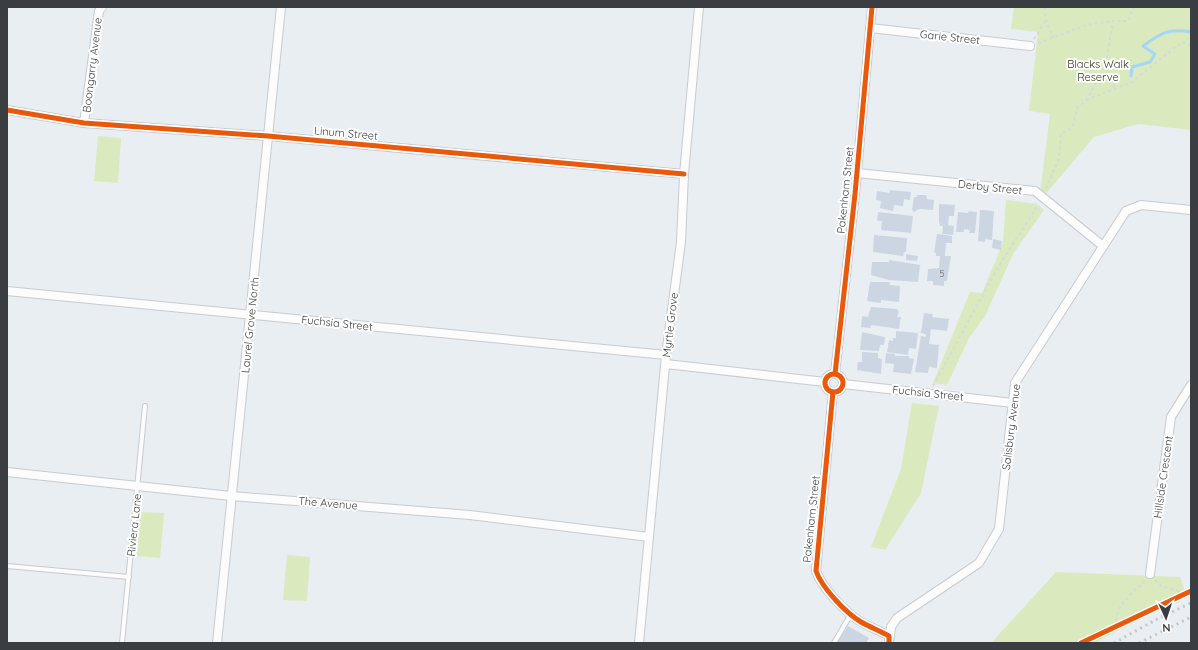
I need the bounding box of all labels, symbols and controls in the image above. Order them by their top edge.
street label: Boongarry Avenue [79,17,105,113]
street label: Garie Street [919,27,981,47]
park label: Blacks Walk Reserve [1067,57,1129,84]
street label: Linum Street [314,123,379,143]
street label: Pakenham Street [833,146,857,234]
street label: Derby Street [957,177,1023,197]
house number: 5 [940,268,945,279]
street label: Laurel Grove North [238,276,262,374]
street label: Myrtle Grove [659,292,681,358]
street label: Fuchsia Street [301,312,374,334]
street label: Fuchsia Street [892,382,965,404]
street label: Salisbury Avenue [999,383,1023,471]
street label: Hillside Crescent [1150,435,1176,519]
street label: Pakenham Street [799,475,823,563]
street label: Riviera Lane [124,493,144,557]
street label: The Avenue [298,493,358,513]
north arrow [1146,598,1186,638]
text: N [1162,621,1171,635]

